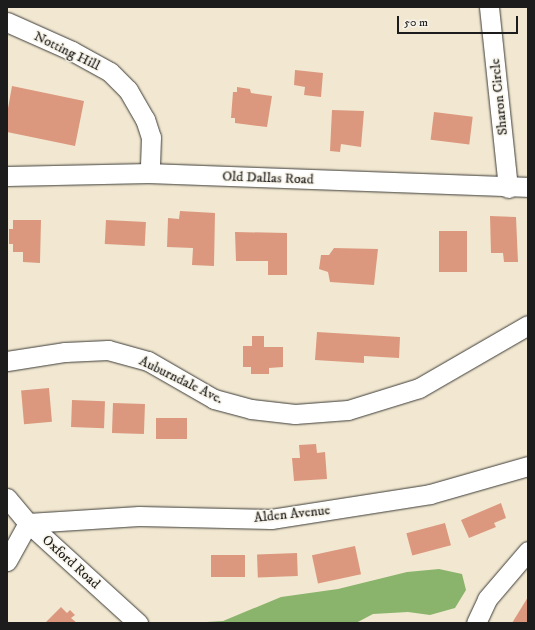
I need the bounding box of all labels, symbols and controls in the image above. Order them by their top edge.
scale bar [399,8,520,34]
text: 50 m [404,15,428,30]
street label: Notting Hill [31,28,103,74]
street label: Sharon Circle [487,58,511,136]
street label: Old Dallas Road [222,168,314,188]
street label: Auburndale Ave. [136,352,226,408]
street label: Alden Avenue [253,502,331,526]
street label: Oxford Road [39,532,103,592]

